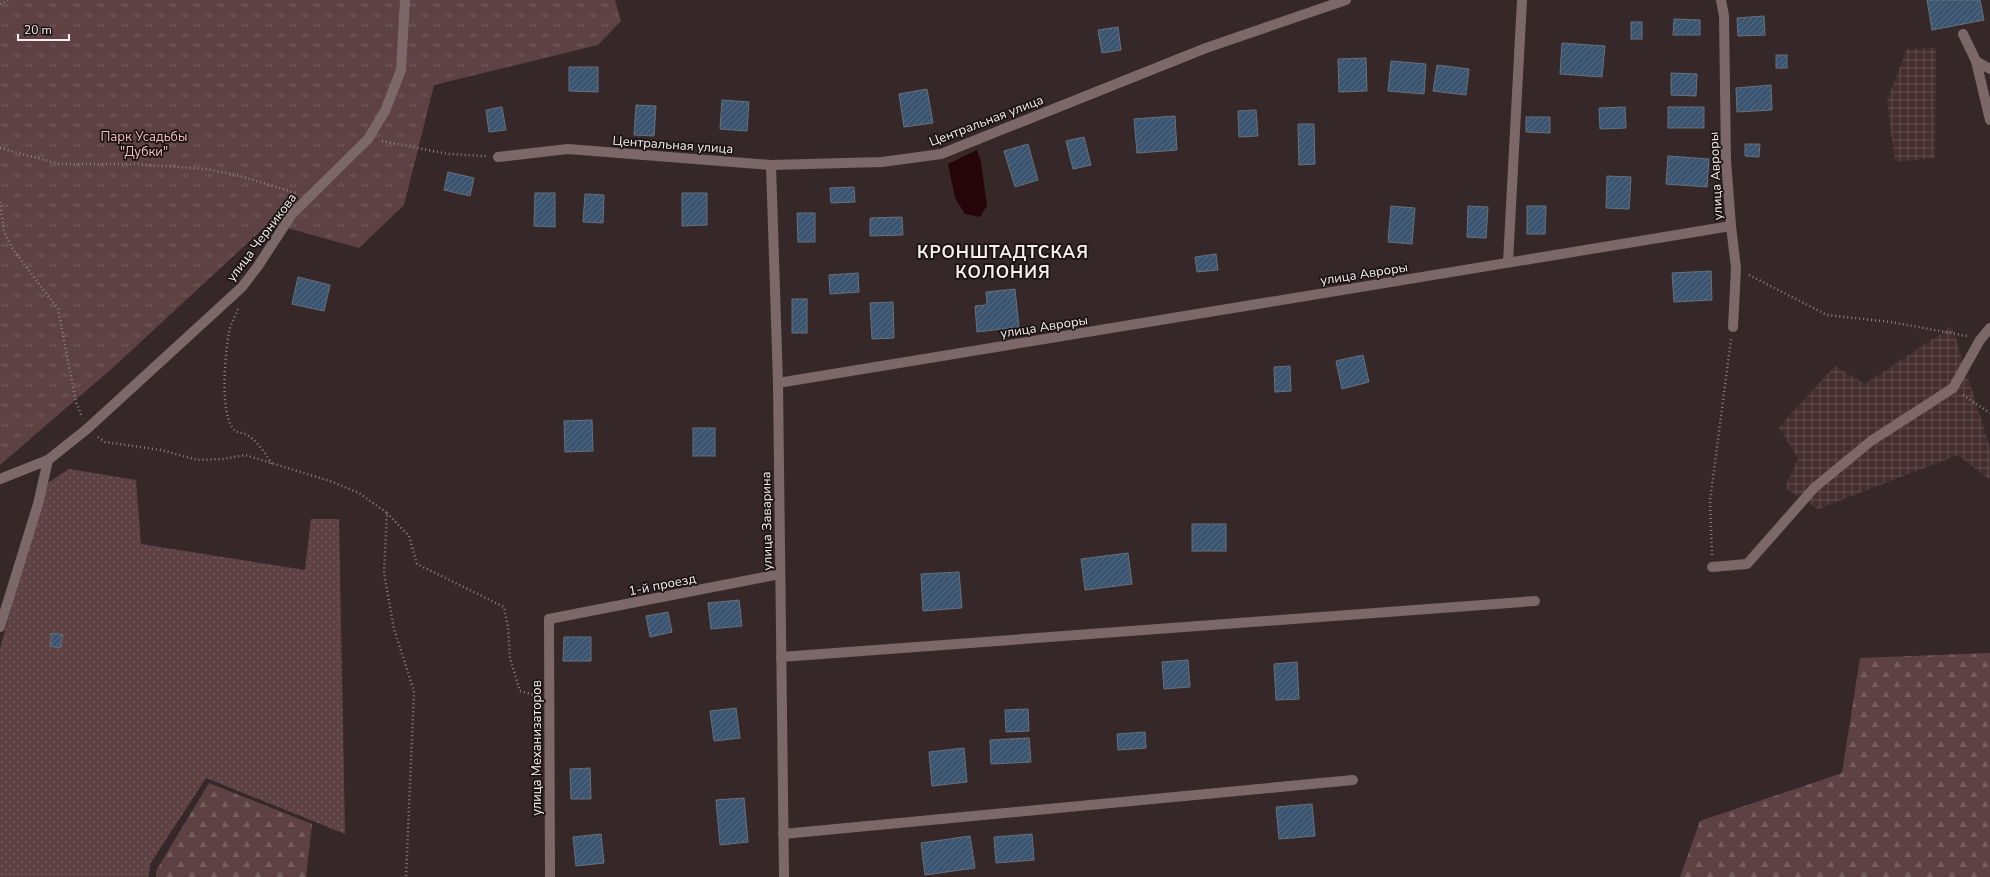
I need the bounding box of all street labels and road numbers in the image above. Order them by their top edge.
street label: Центральная улица [927,91,1046,151]
street label: улица Авроры [1705,131,1727,221]
street label: Центральная улица [612,132,734,158]
street label: улица Черникова [223,190,301,286]
street label: улица Авроры [1319,258,1409,290]
street label: улица Авроры [999,311,1089,343]
street label: улица Заварина [757,471,777,571]
street label: 1-й проезд [627,570,698,600]
street label: улица Механизаторов [528,680,546,816]

